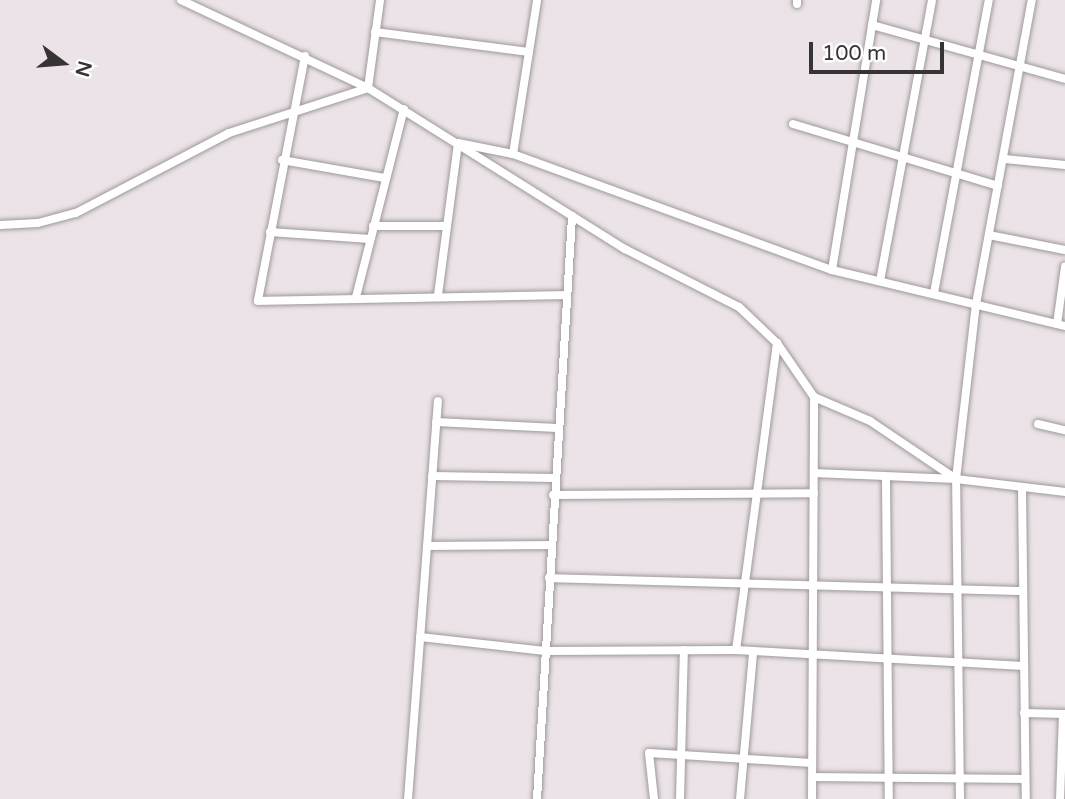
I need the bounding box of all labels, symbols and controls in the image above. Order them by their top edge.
north arrow [28,28,98,98]
scale bar [813,28,948,72]
text: 100 m [822,41,886,66]
text: N [71,58,96,79]

